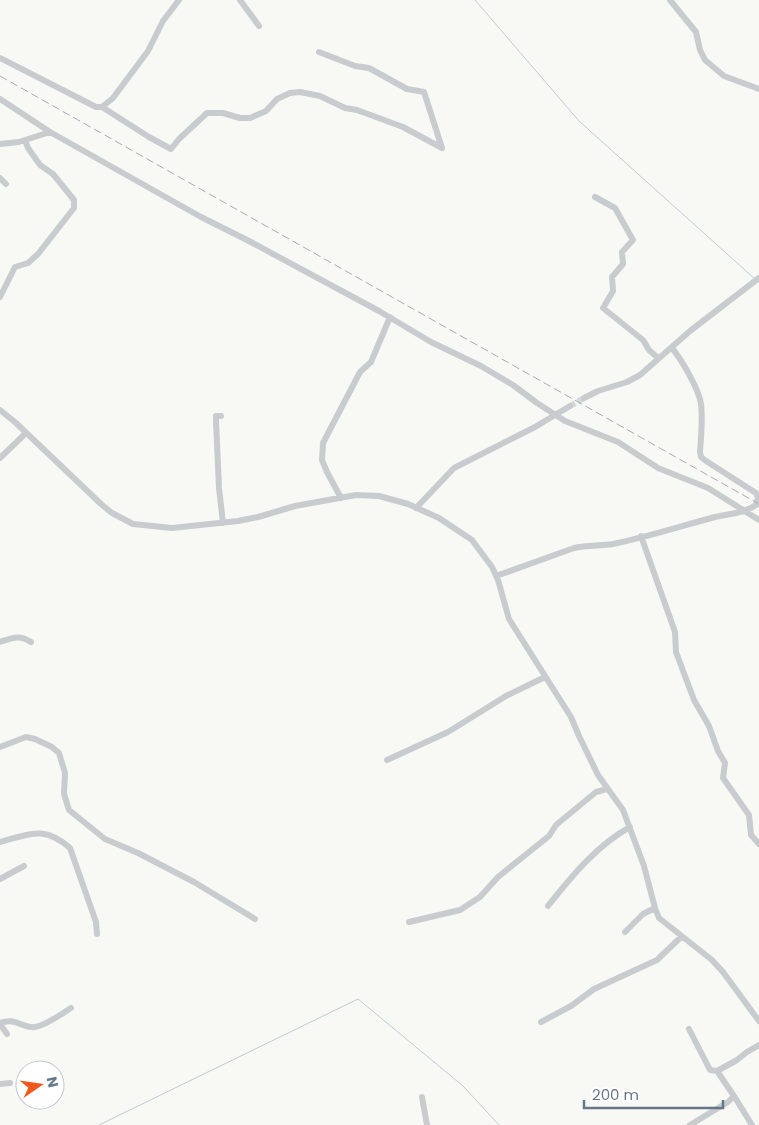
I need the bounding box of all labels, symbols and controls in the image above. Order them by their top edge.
north arrow [15,1060,65,1110]
text: N [42,1075,64,1089]
scale bar [584,1078,723,1110]
text: 200 m [592,1084,639,1105]

